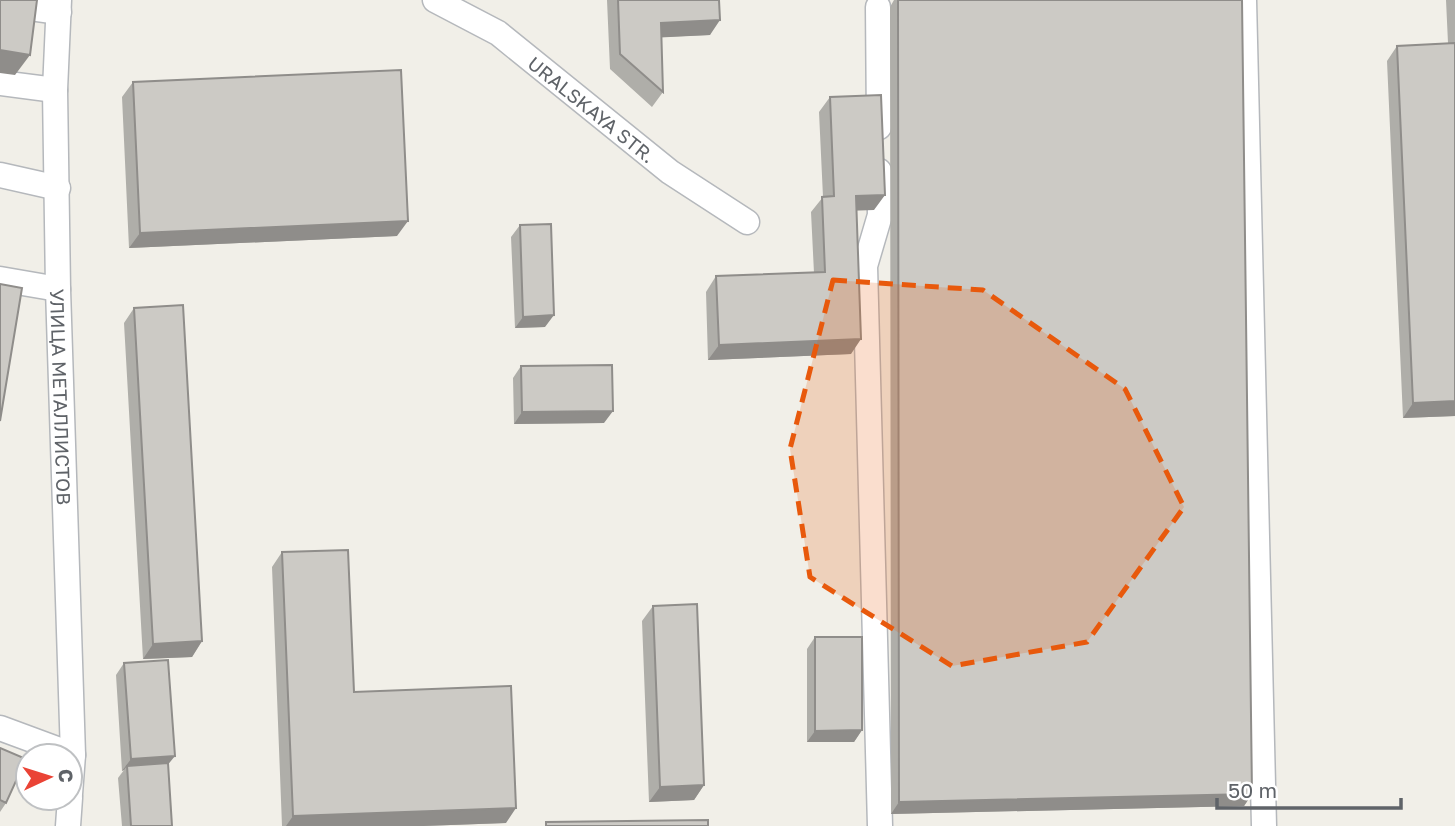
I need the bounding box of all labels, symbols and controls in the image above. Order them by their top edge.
street label: URALSKAYA STR. [524,51,660,167]
street label: УЛИЦА МЕТАЛЛИСТОВ [46,288,76,505]
north arrow [14,742,84,812]
scale bar [1217,766,1401,810]
text: С [55,768,78,783]
text: 50 m [1228,777,1277,803]

